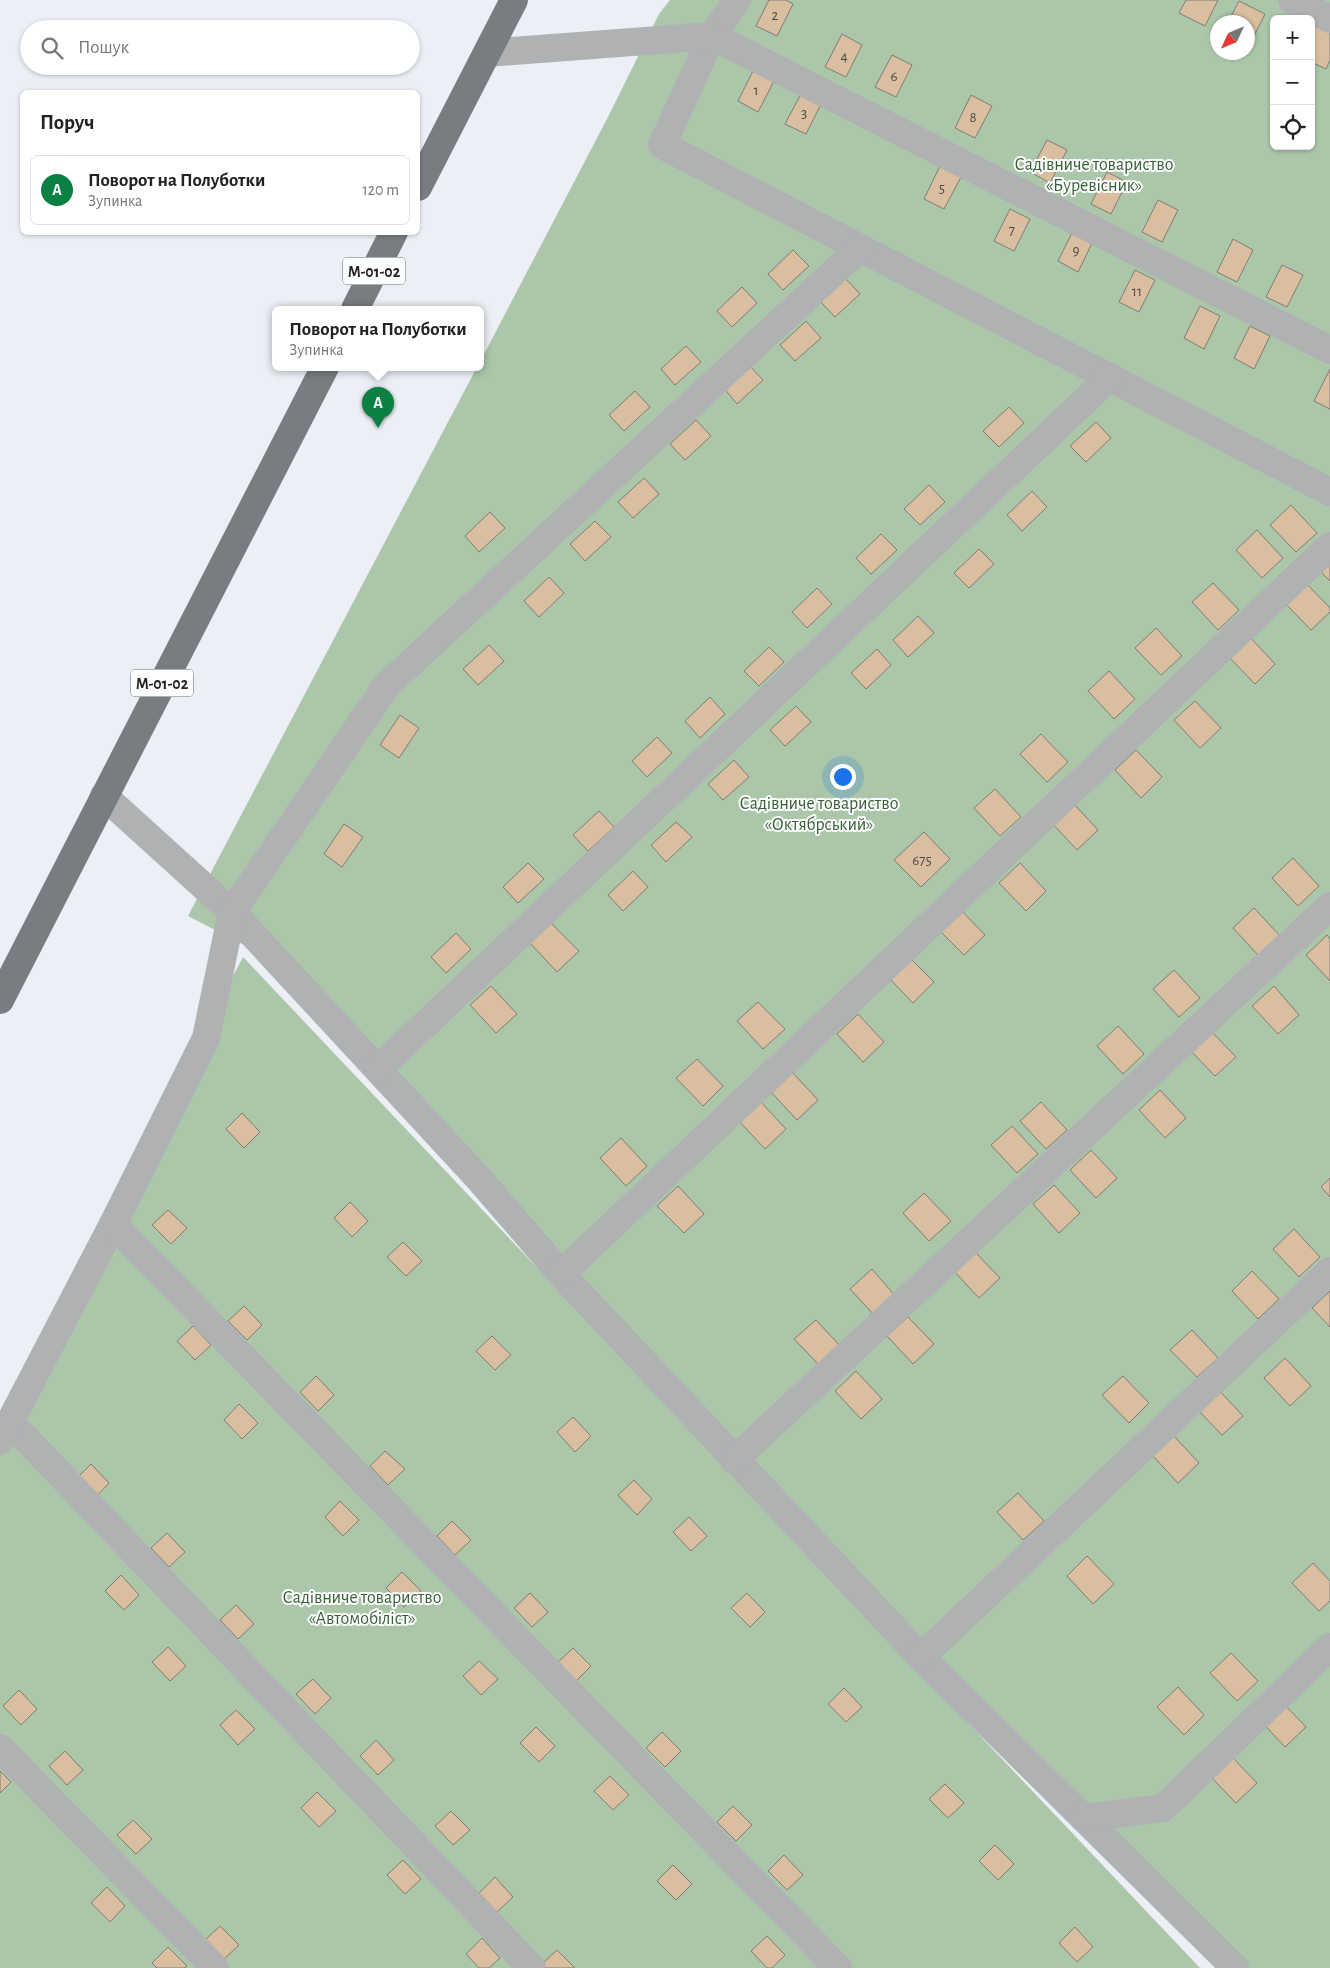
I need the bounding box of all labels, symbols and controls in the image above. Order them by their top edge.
house number: 2 [772,8,779,23]
north arrow [1210,15,1255,60]
map controls [1270,15,1315,150]
button: + [1270,15,1315,60]
search box [20,20,420,75]
icon: search [38,34,66,62]
text: Пошук [78,38,129,57]
house number: 4 [840,49,848,64]
button: − [1270,60,1315,105]
house number: 6 [890,69,898,84]
house number: 1 [753,83,759,98]
button: locate [1270,105,1315,150]
house number: 3 [801,106,807,121]
house number: 8 [969,110,977,125]
text: Поруч [40,112,94,133]
park label: Садівниче товариство «Буревісник» [1015,156,1173,195]
text: Поворот на Полуботки [88,171,265,190]
house number: 5 [939,181,945,196]
text: A [52,182,62,198]
text: 120 m [362,182,399,198]
text: Зупинка [88,193,142,209]
house number: 7 [1009,223,1015,238]
house number: 9 [1072,243,1080,258]
road number: М-01-02 [343,258,405,284]
house number: 11 [1132,284,1142,299]
popup [272,306,484,371]
text: Поворот на Полуботки [289,320,467,339]
text: Зупинка [289,342,344,358]
pin: A [362,387,394,428]
road number: М-01-02 [131,670,193,696]
your location [830,764,856,790]
park label: Садівниче товариство «Октябрський» [740,795,898,834]
house number: 675 [912,853,932,868]
park label: Садівниче товариство «Автомобіліст» [283,1589,441,1628]

